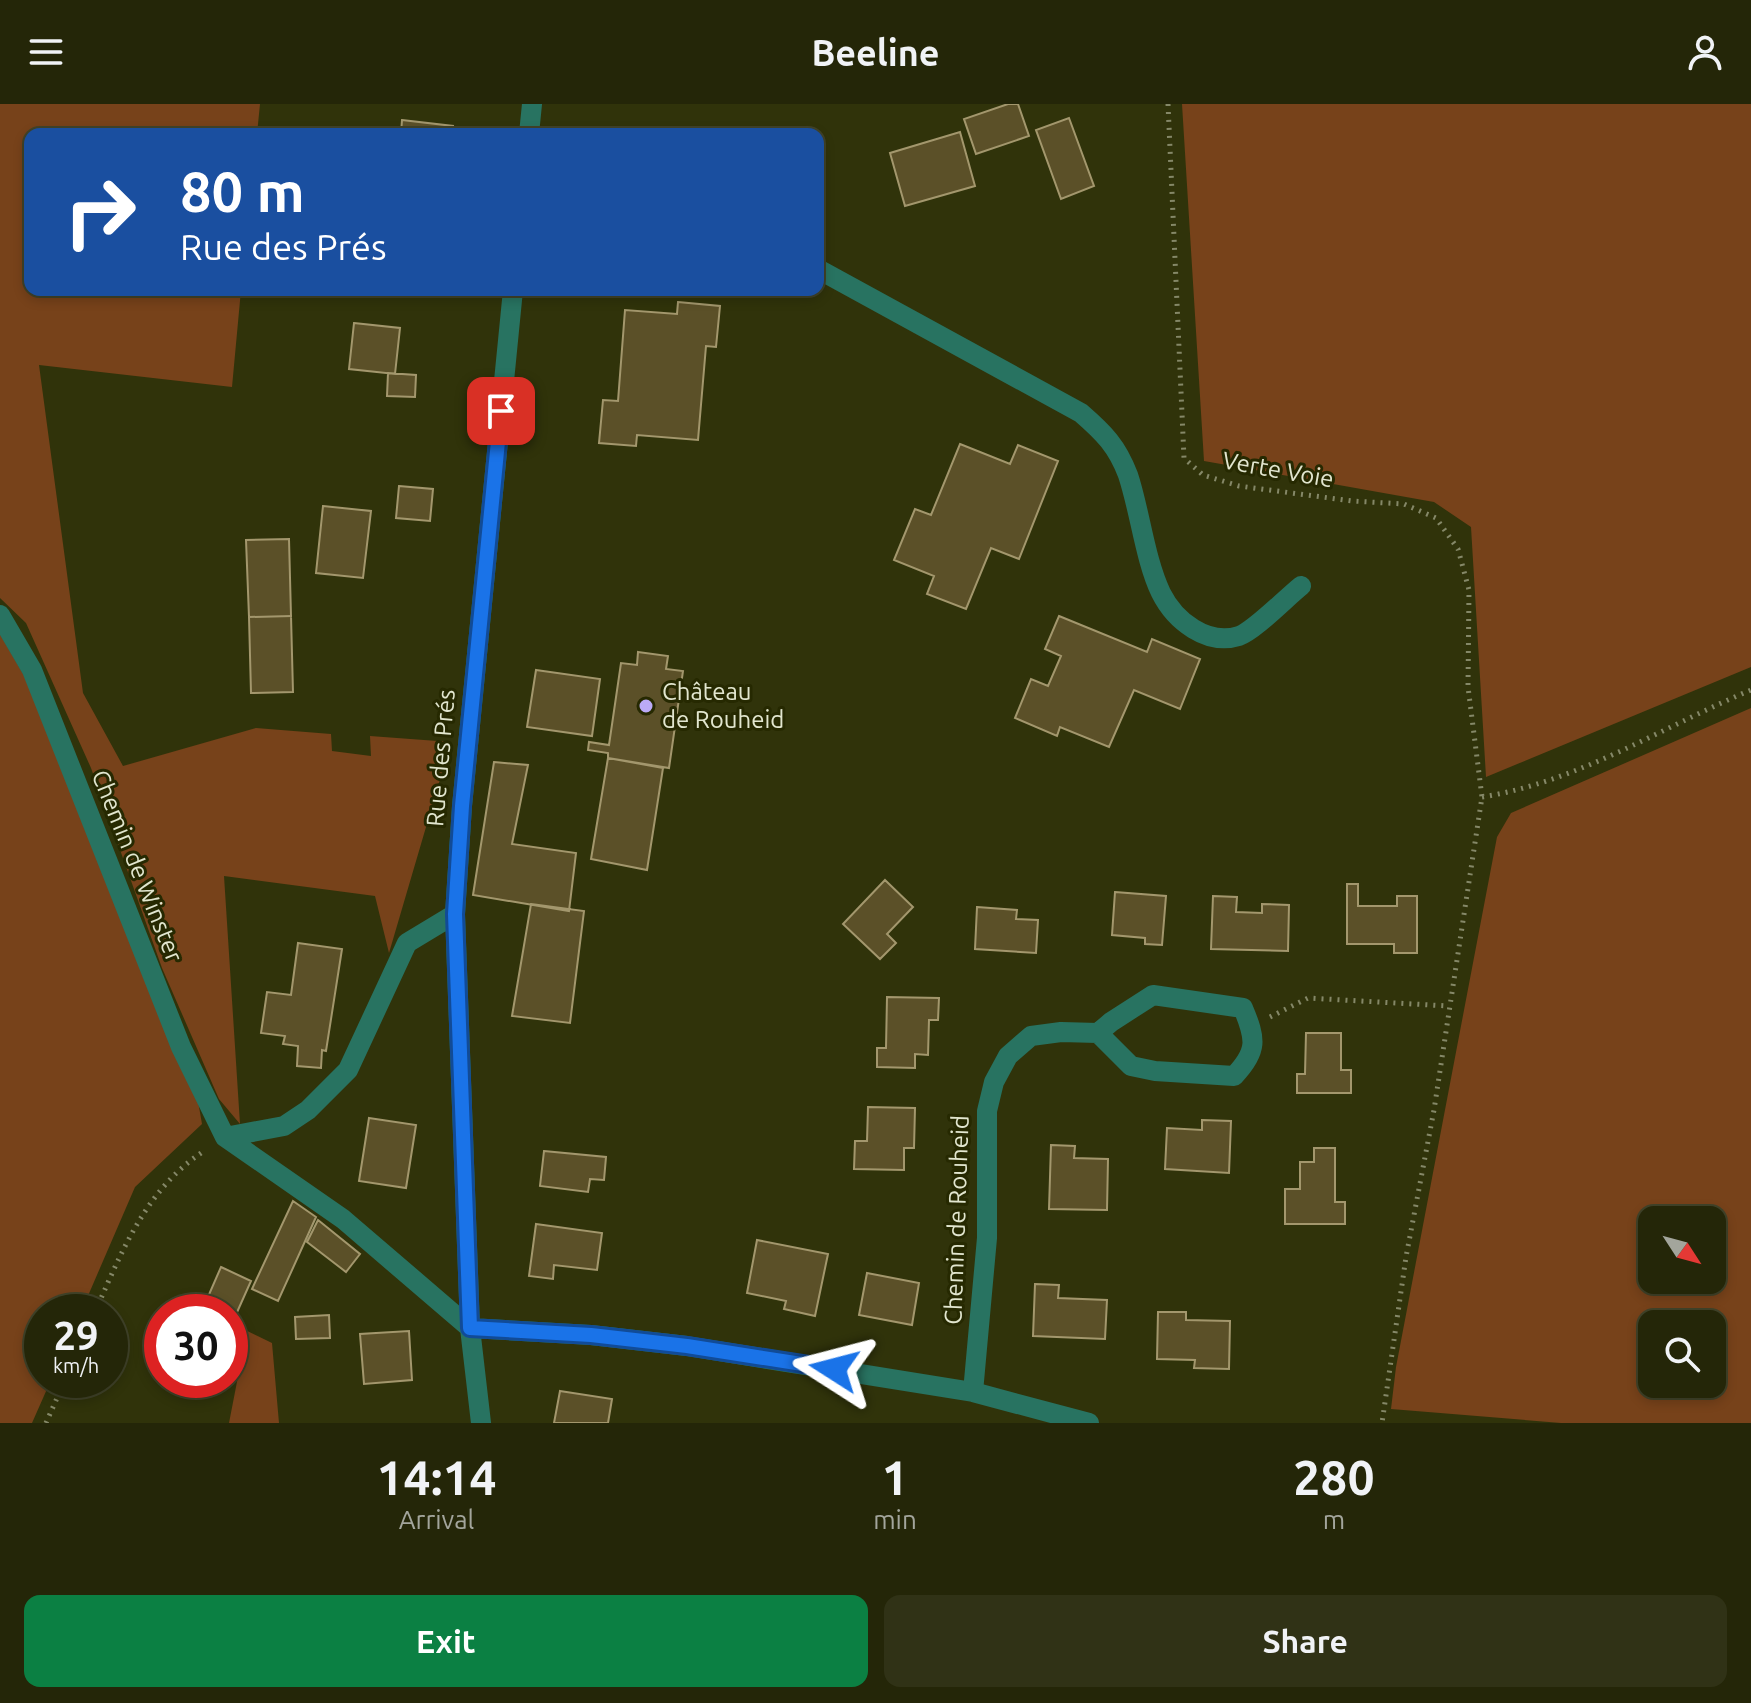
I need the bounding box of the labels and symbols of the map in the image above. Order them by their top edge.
pin [467,377,535,445]
street label: Verte Voie [1220,446,1336,493]
place label: Château de Rouheid [662,678,784,733]
street label: Rue des Prés [421,688,460,828]
marker: Château de Rouheid [637,697,655,715]
street label: Chemin de Winster [87,766,188,966]
street label: Chemin de Rouheid [939,1115,974,1325]
north arrow [1638,1206,1726,1294]
speed limit sign: 30 [144,1294,248,1398]
position arrow [792,1327,876,1411]

